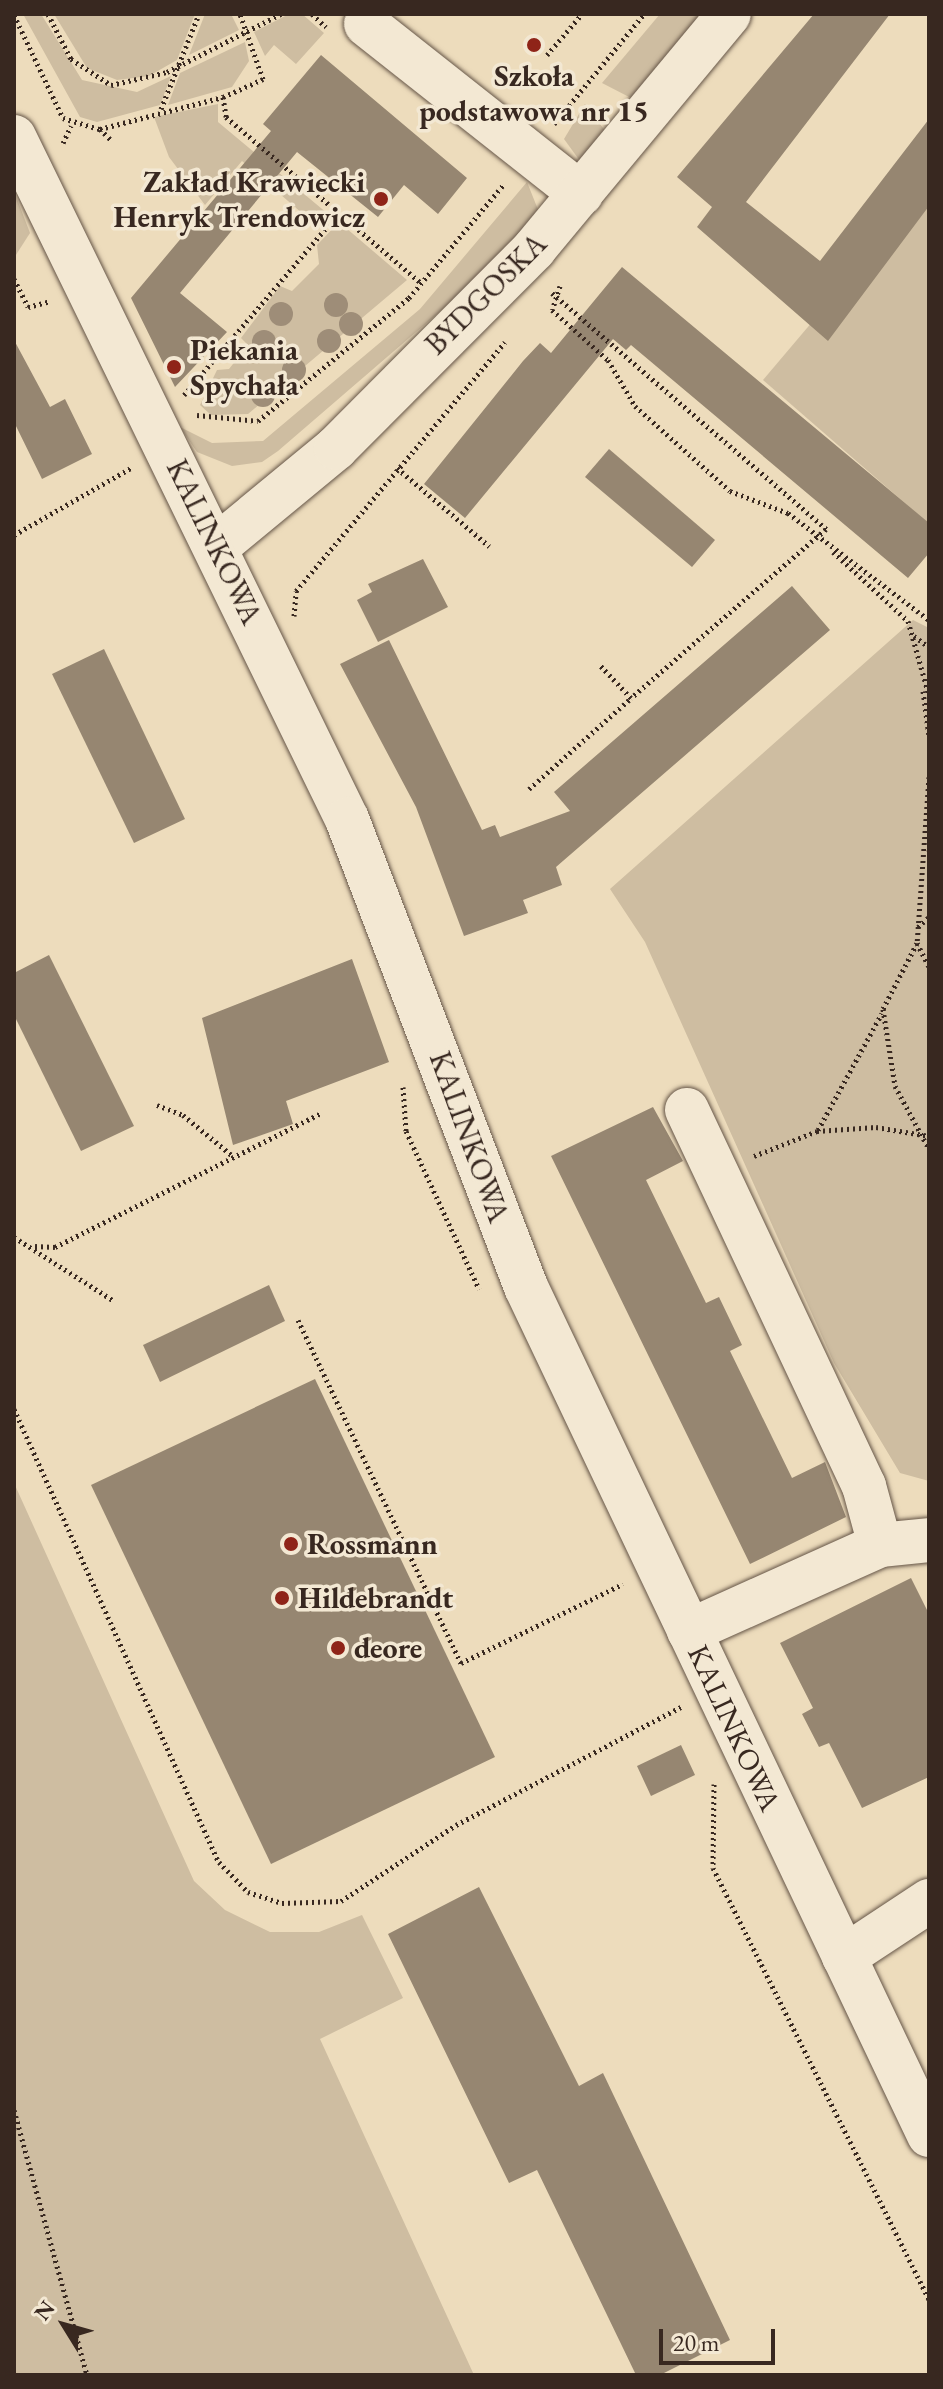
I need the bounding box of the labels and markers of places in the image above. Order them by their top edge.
marker: Szkoła podstawowa nr 15 [525,36,543,54]
place label: Szkoła podstawowa nr 15 [419,58,649,128]
place label: Zakład Krawiecki Henryk Trendowicz [114,164,365,234]
marker: Zakład Krawiecki Henryk Trendowicz [372,190,390,208]
place label: Piekania Spychała [190,332,299,402]
marker: Piekania Spychała [165,358,183,376]
place label: Rossmann [307,1526,438,1562]
marker: Rossmann [282,1535,300,1553]
place label: Hildebrandt [298,1580,453,1616]
marker: Hildebrandt [273,1589,291,1607]
place label: deore [354,1630,422,1666]
marker: deore [329,1639,347,1657]

